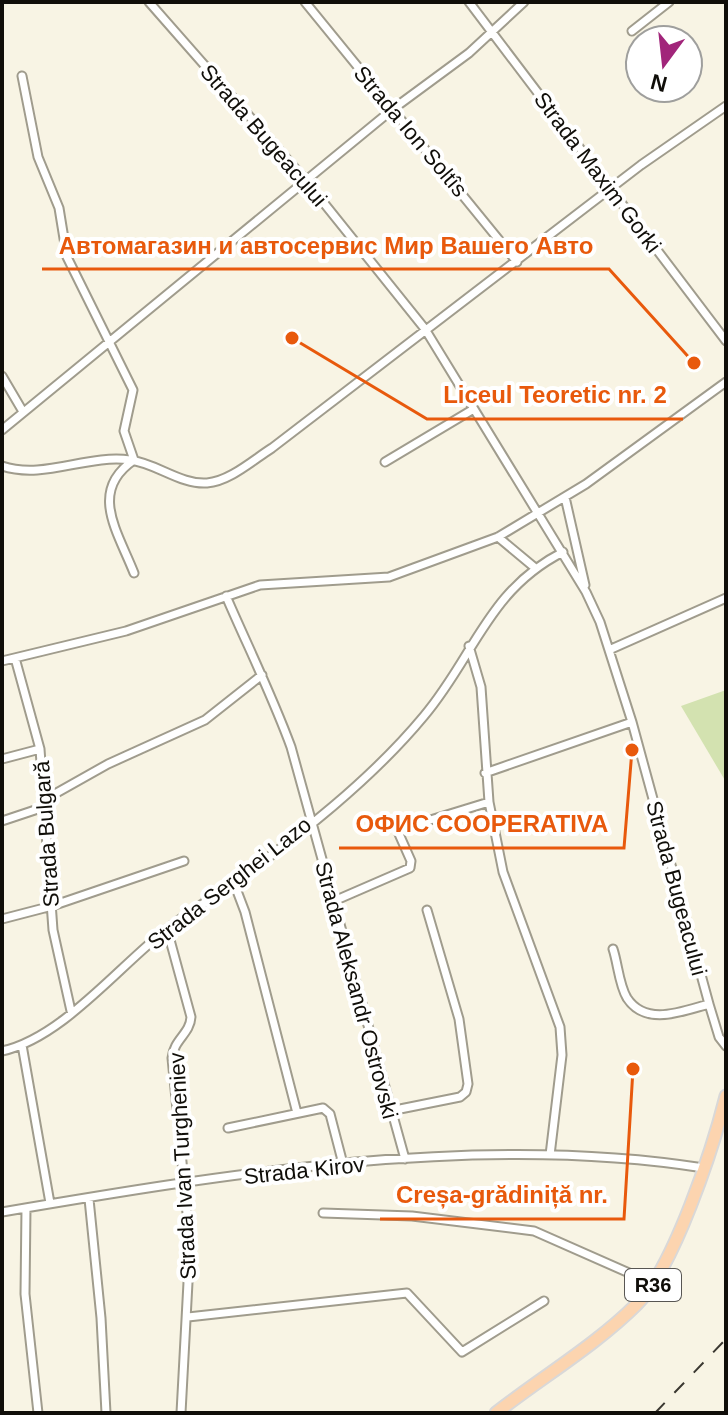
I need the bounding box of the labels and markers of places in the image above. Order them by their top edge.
callout: Автомагазин и автосервис Мир Вашего Авто [42,221,609,269]
callout: Liceul Teoretic nr. 2 [427,371,683,419]
callout: ОФИС COOPERATIVA [339,800,624,848]
callout: Creșa-grădiniță nr. [380,1171,624,1219]

